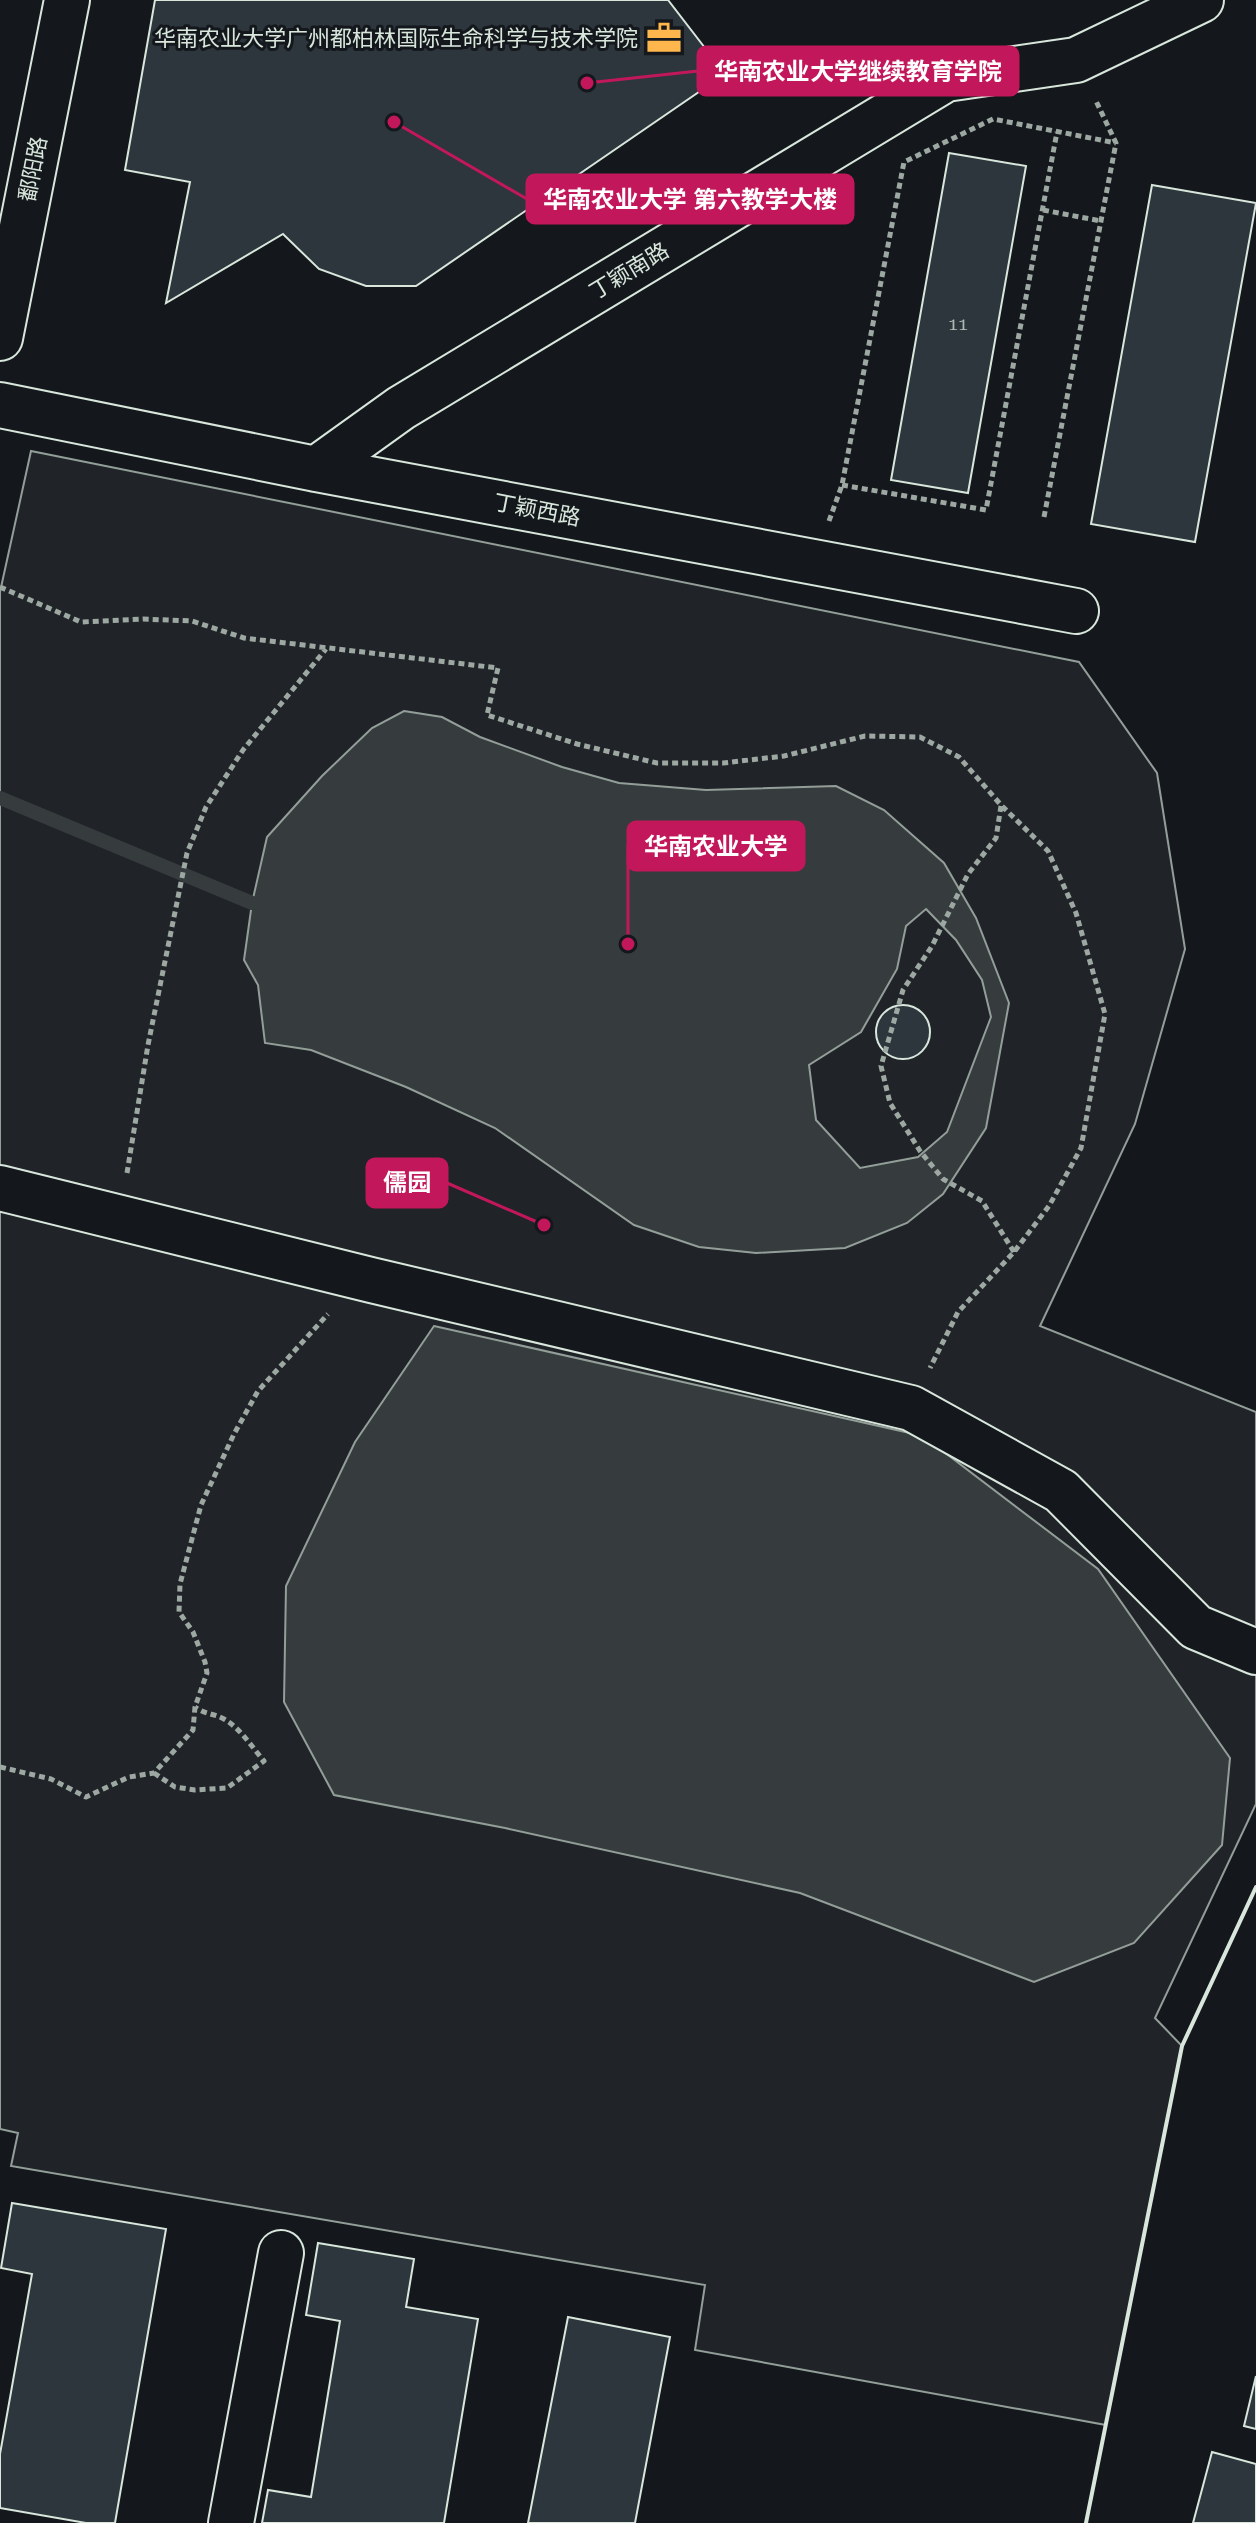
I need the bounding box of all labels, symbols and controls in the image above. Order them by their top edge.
office icon: 华南农业大学广州都柏林国际生命科学与技术学院 [645,19,683,57]
place label: 华南农业大学广州都柏林国际生命科学与技术学院 [154,26,638,51]
callout: 华南农业大学继续教育学院 [698,47,1018,95]
text: 华南农业大学继续教育学院 [714,58,1002,86]
street label: 鄱阳路 [14,134,52,204]
callout: 华南农业大学 第六教学大楼 [527,175,853,223]
text: 华南农业大学 第六教学大楼 [543,186,837,214]
street label: 丁颖南路 [585,238,673,304]
house number: 11 [948,313,968,334]
street label: 丁颖西路 [491,489,583,531]
callout: 华南农业大学 [628,822,804,870]
text: 华南农业大学 [644,833,788,861]
callout: 儒园 [367,1159,447,1207]
text: 儒园 [383,1169,431,1197]

